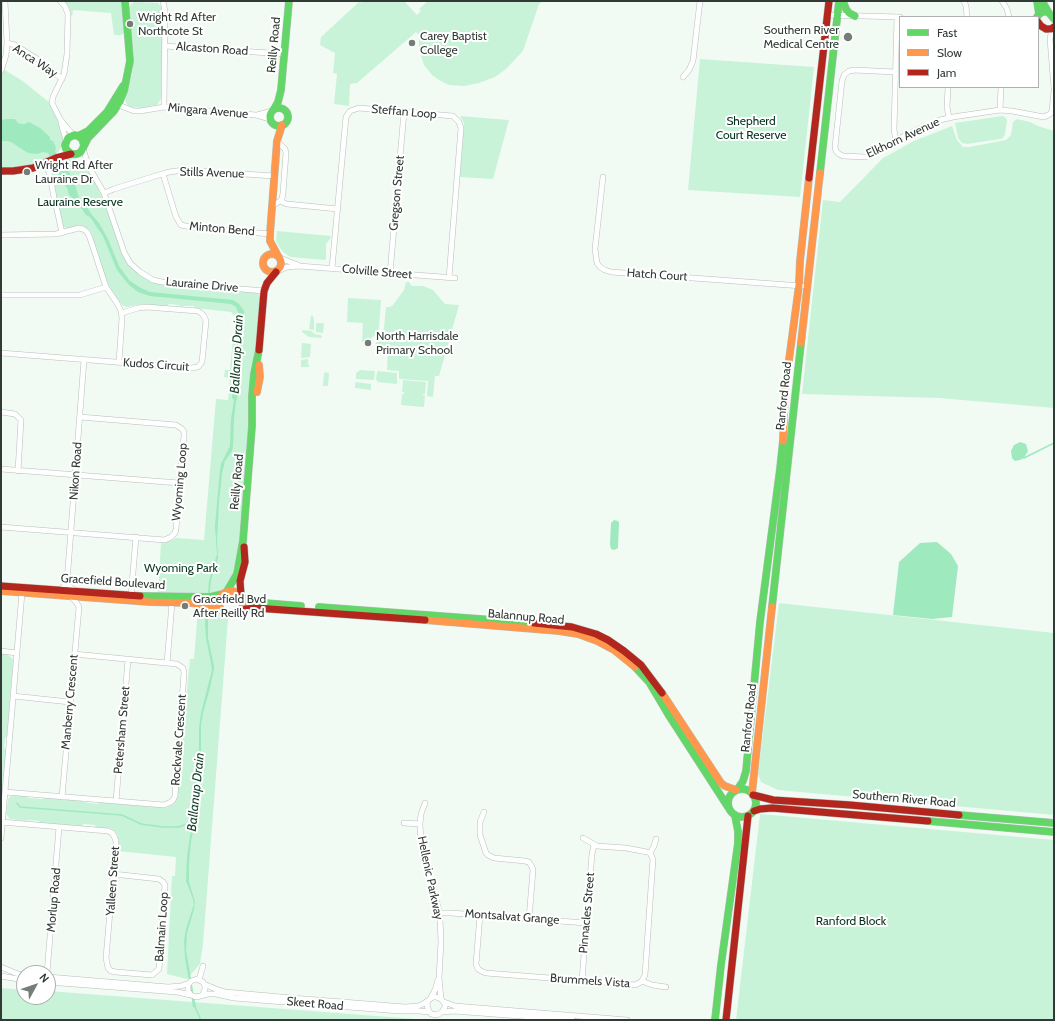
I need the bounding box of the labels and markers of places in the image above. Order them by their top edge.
place label: Wright Rd After Northcote St [138,10,216,38]
marker: Wright Rd After Northcote St [125,19,135,29]
place label: Southern River Medical Centre [764,23,839,51]
place label: Carey Baptist College [420,29,487,57]
marker: Southern River Medical Centre [842,31,854,43]
marker: Carey Baptist College [407,38,417,48]
place label: Wright Rd After Lauraine Dr [35,158,113,186]
marker: Wright Rd After Lauraine Dr [22,167,32,177]
place label: North Harrisdale Primary School [376,329,458,357]
marker: North Harrisdale Primary School [363,338,373,348]
place label: Gracefield Bvd After Reilly Rd [193,592,266,620]
marker: Gracefield Bvd After Reilly Rd [180,601,190,611]

